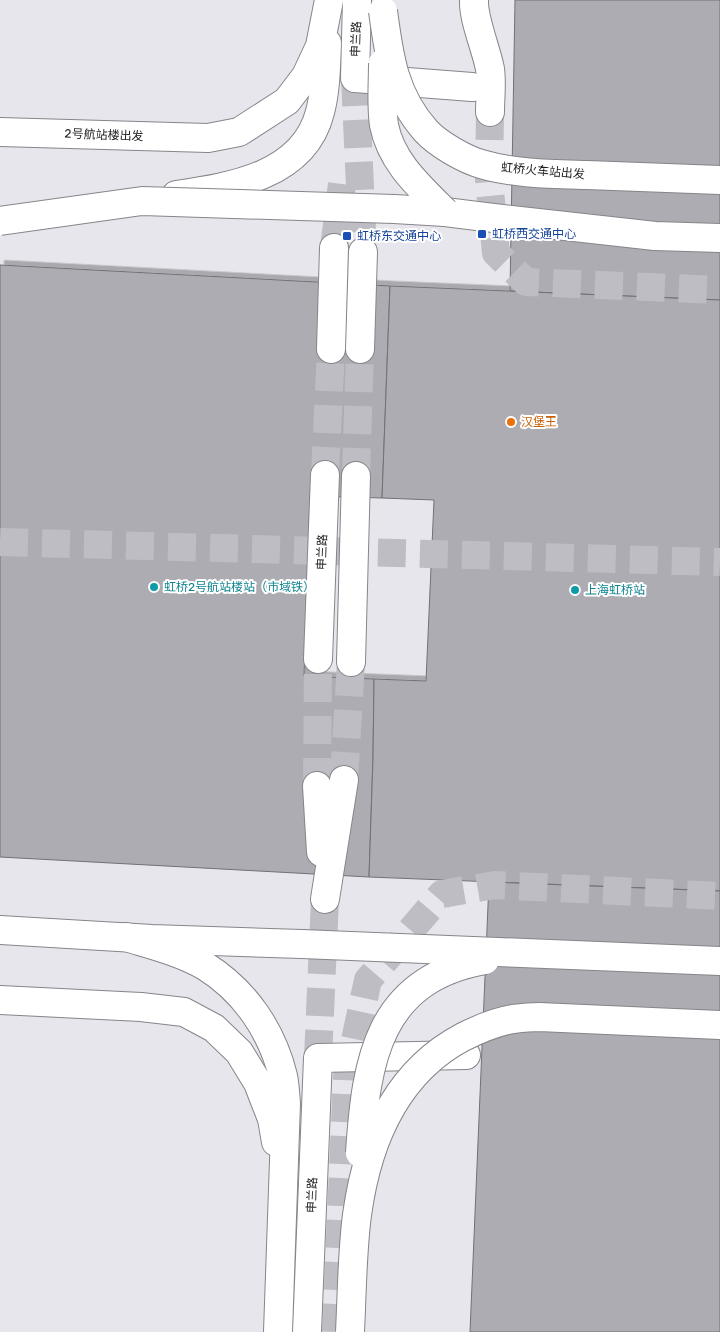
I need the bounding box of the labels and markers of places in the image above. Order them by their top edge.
place label: 虹桥西交通中心 [492,227,576,241]
marker: 虹桥西交通中心 [476,228,488,240]
place label: 虹桥东交通中心 [357,229,441,243]
marker: 虹桥东交通中心 [341,230,353,242]
place label: 汉堡王 [521,415,557,429]
marker: 汉堡王 [505,416,517,428]
place label: 虹桥2号航站楼站（市域铁） [164,580,315,594]
marker: 虹桥2号航站楼站（市域铁） [148,581,160,593]
place label: 上海虹桥站 [585,583,645,597]
marker: 上海虹桥站 [569,584,581,596]

